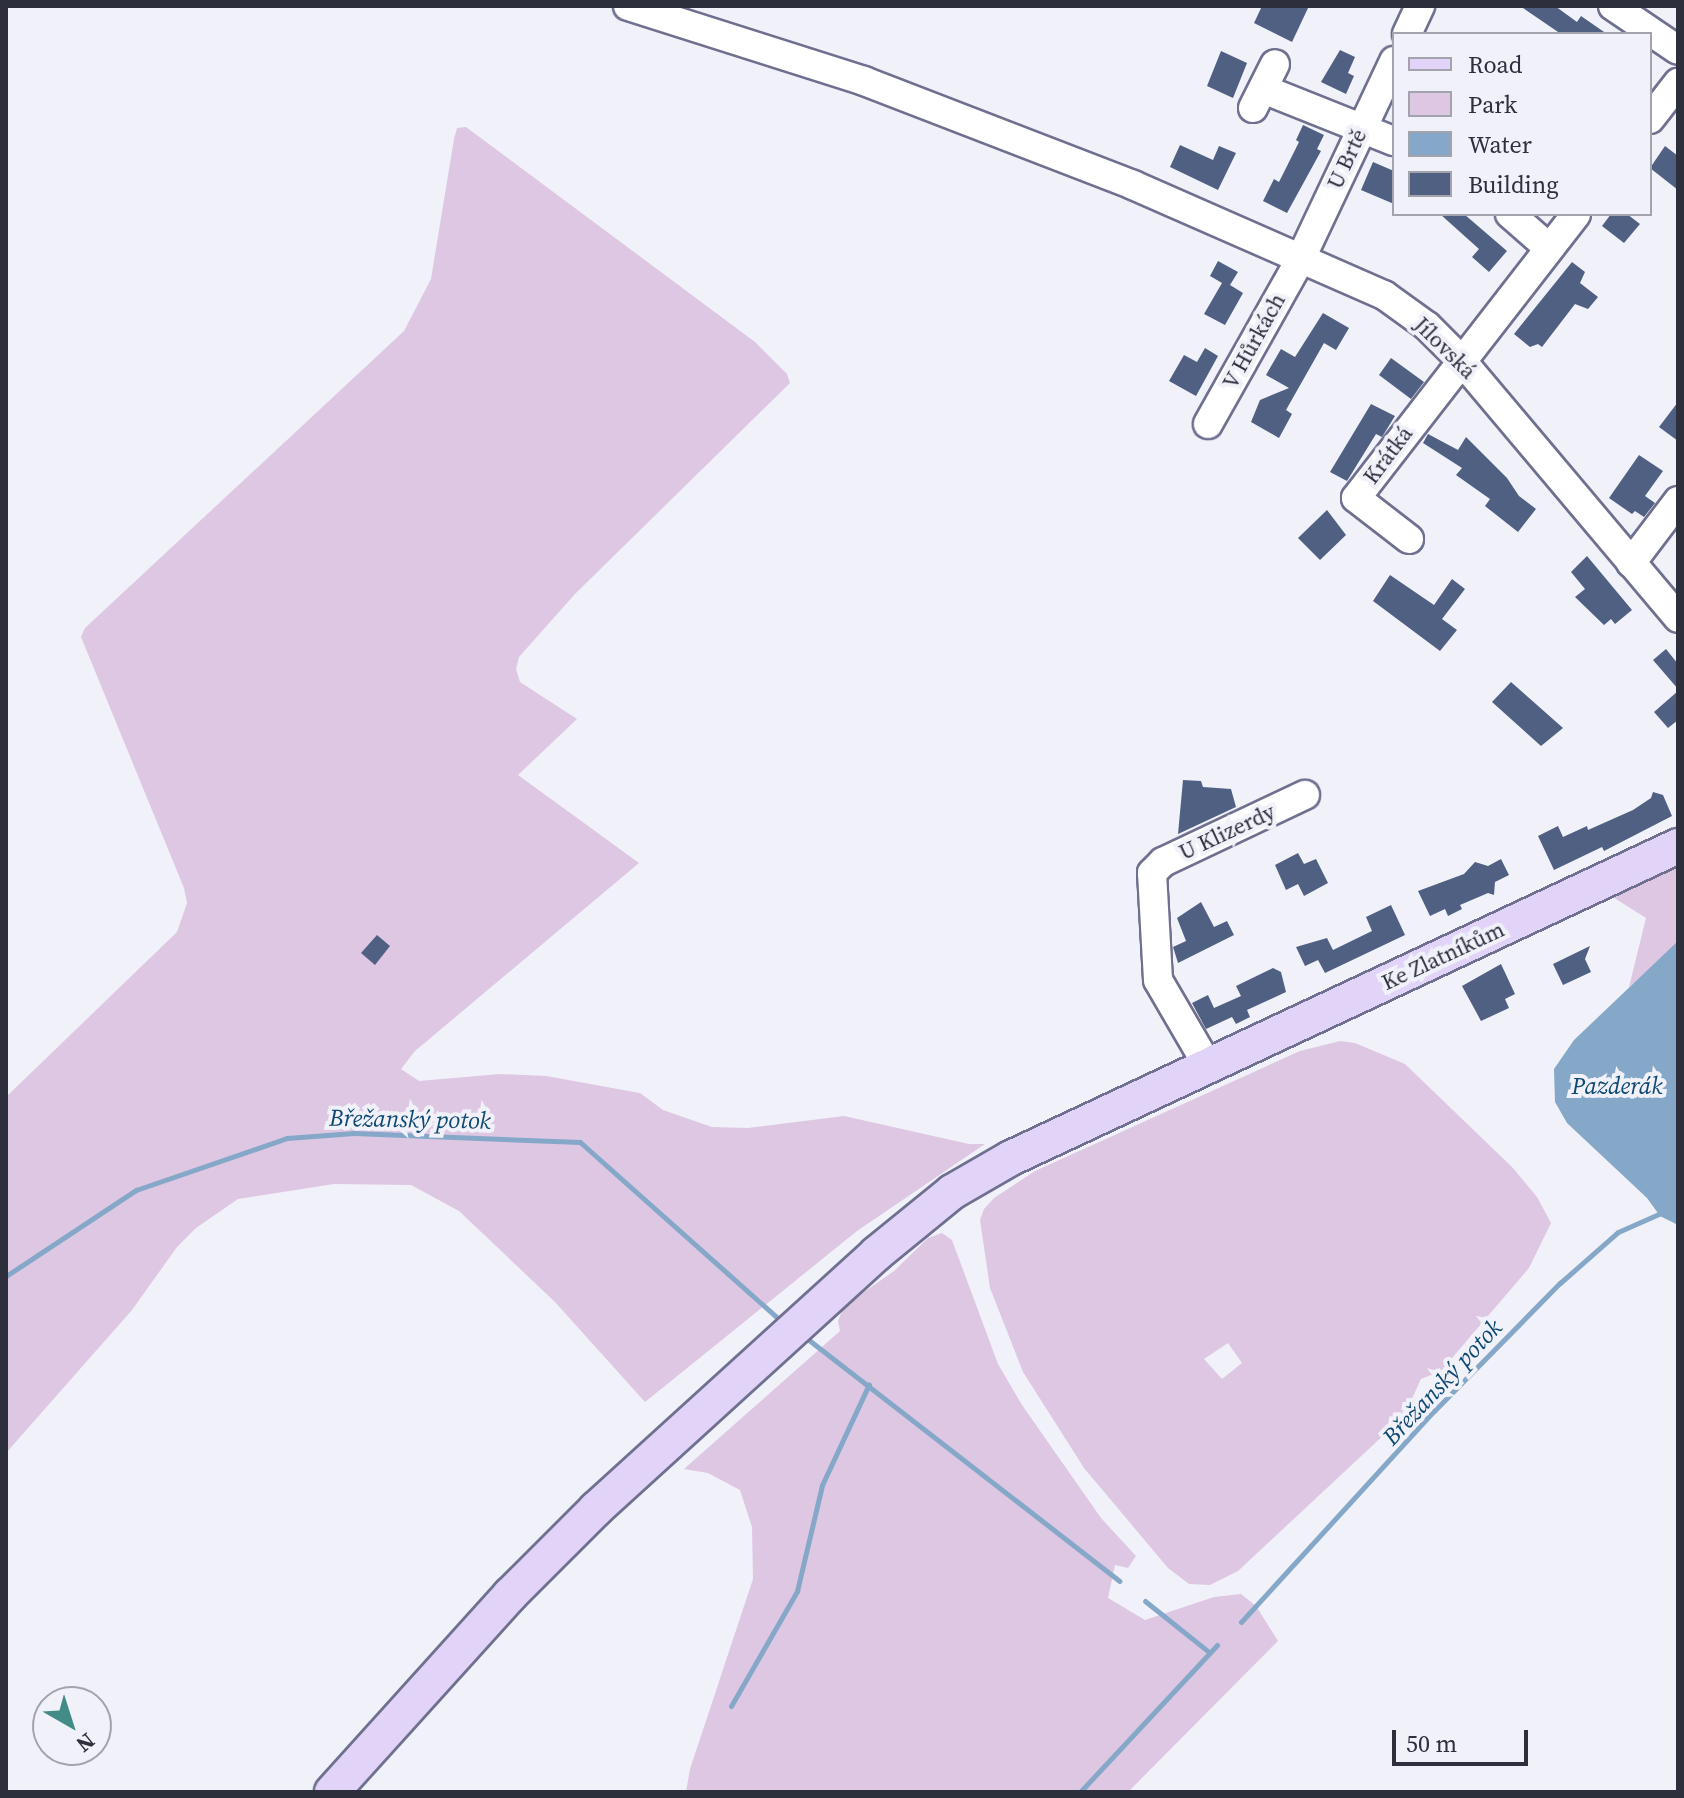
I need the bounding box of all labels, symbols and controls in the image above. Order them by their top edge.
legend [1392,32,1652,216]
text: Road [1468,48,1522,81]
text: Park [1468,88,1517,121]
street label: U Brtě [1322,125,1372,193]
text: Water [1468,128,1532,161]
text: Building [1468,168,1559,201]
street label: V Hůrkách [1217,288,1291,394]
street label: Jílovská [1409,312,1481,384]
street label: Krátká [1358,421,1418,489]
street label: U Klizerdy [1175,798,1279,866]
street label: Ke Zlatníkům [1378,916,1508,996]
water label: Pazderák [1571,1072,1663,1100]
water label: Břežanský potok [329,1103,491,1135]
water label: Břežanský potok [1376,1313,1508,1451]
north arrow [32,1686,112,1766]
scale bar [1396,1714,1532,1764]
text: N [70,1726,102,1760]
text: 50 m [1406,1727,1457,1760]

